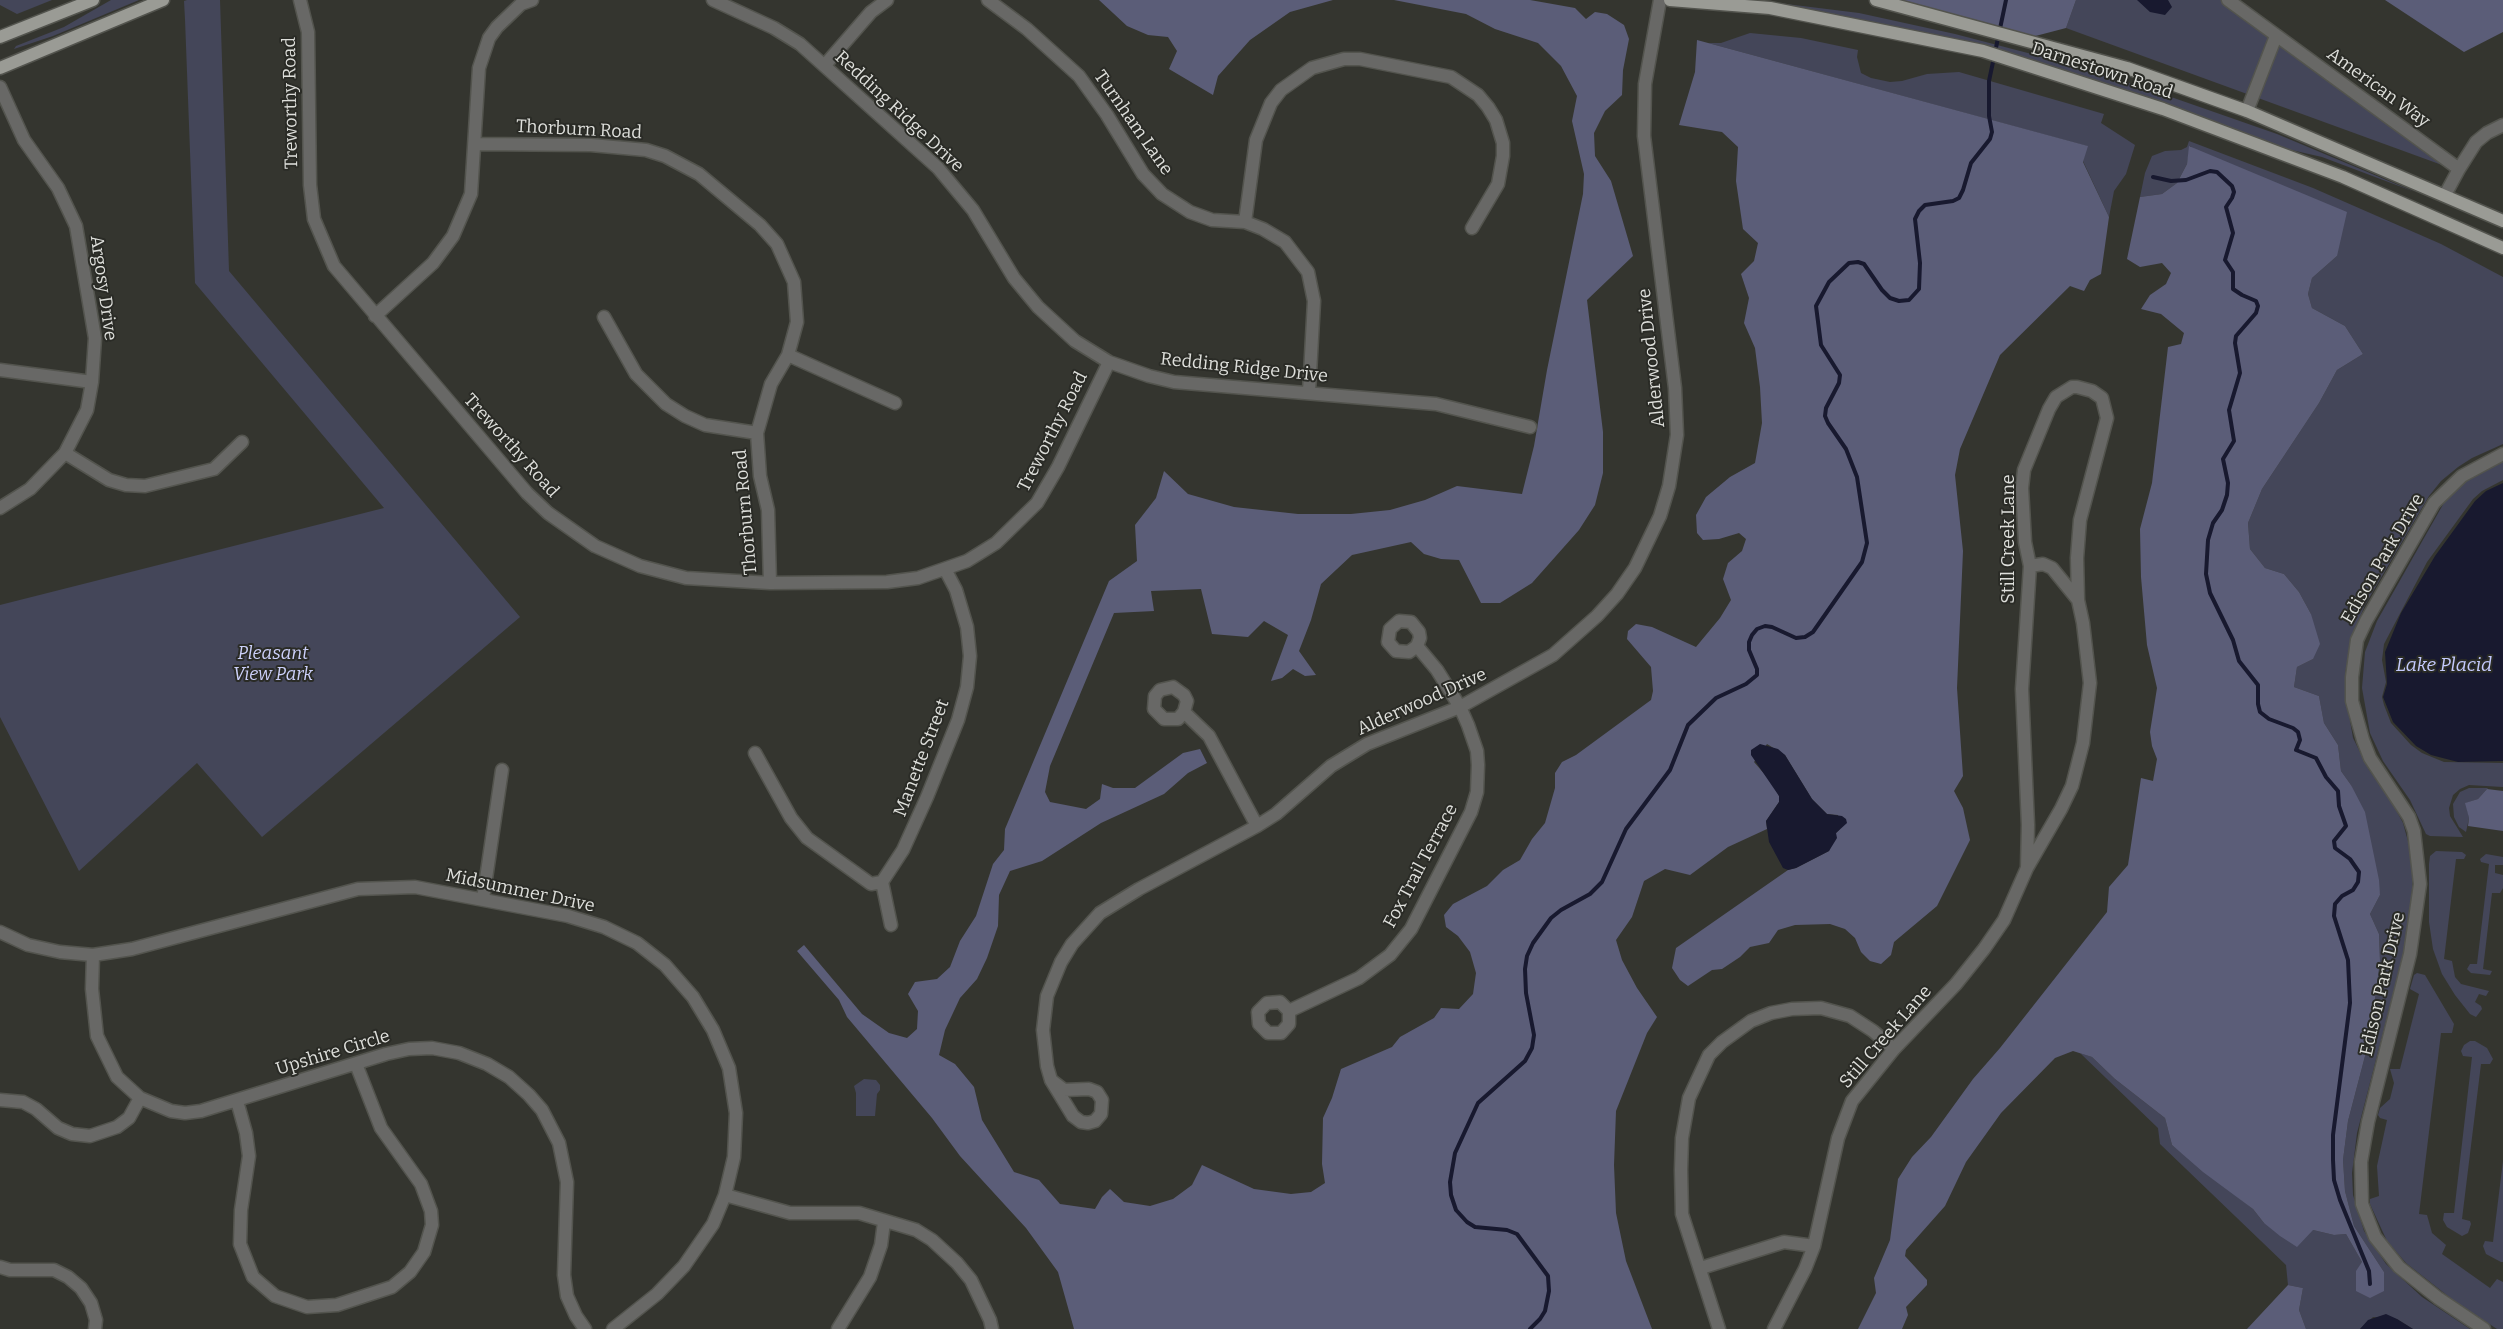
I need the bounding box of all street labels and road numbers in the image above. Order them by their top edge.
street label: Treworthy Road [279,37,303,169]
street label: Darnestown Road [2028,38,2176,104]
street label: American Way [2322,43,2434,133]
street label: Redding Ridge Drive [830,47,968,177]
street label: Turnham Lane [1089,66,1177,180]
street label: Thorburn Road [515,116,643,144]
street label: Argosy Drive [85,234,121,342]
street label: Alderwood Drive [1634,287,1670,429]
street label: Redding Ridge Drive [1159,348,1329,388]
street label: Treworthy Road [1013,368,1093,496]
street label: Treworthy Road [459,390,563,502]
street label: Thorburn Road [730,448,762,576]
street label: Still Creek Lane [1998,474,2020,604]
street label: Edison Park Drive [2337,490,2429,628]
street label: Alderwood Drive [1354,664,1490,740]
street label: Manette Street [890,696,954,820]
street label: Fox Trail Terrace [1379,800,1463,932]
street label: Midsummer Drive [443,865,597,917]
street label: Edison Park Drive [2356,910,2410,1058]
street label: Still Creek Lane [1835,981,1937,1093]
street label: Upshire Circle [273,1025,393,1081]

